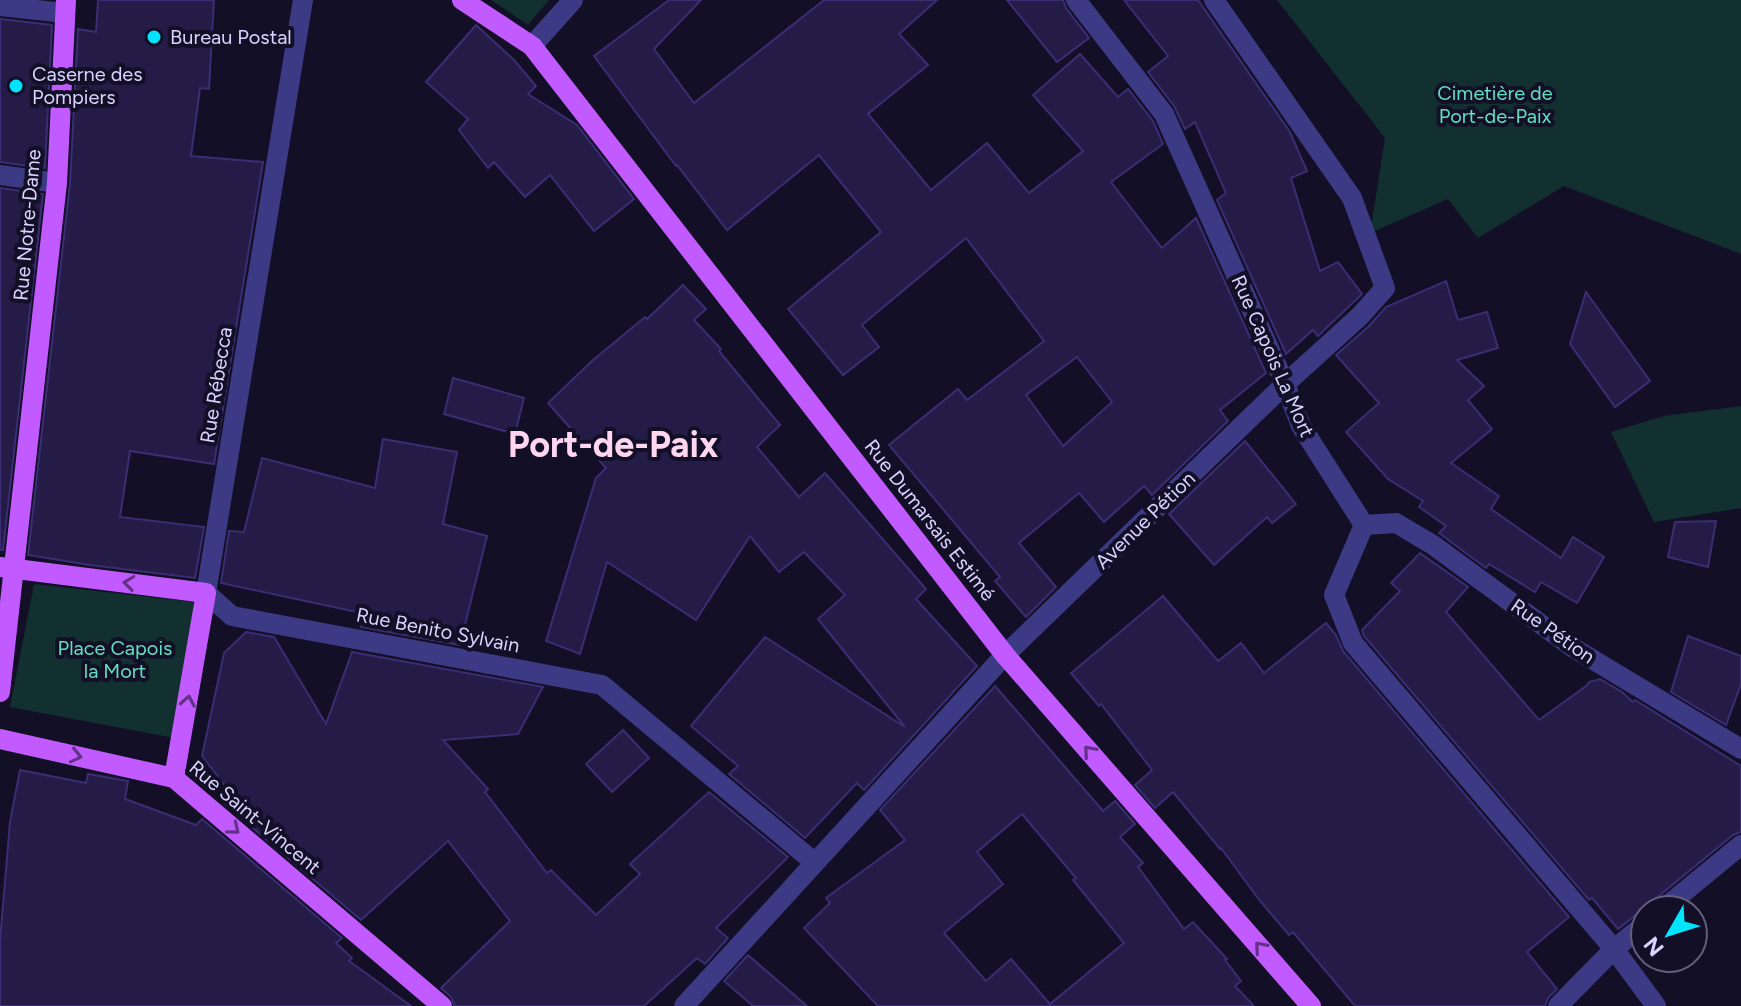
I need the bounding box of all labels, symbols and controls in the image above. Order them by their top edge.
place label: Bureau Postal [170,25,292,49]
marker: Bureau Postal [145,28,163,46]
place label: Caserne des Pompiers [32,62,143,109]
marker: Caserne des Pompiers [7,77,25,95]
park label: Cimetière de Port-de-Paix [1437,81,1553,128]
street label: Rue Notre-Dame [8,148,46,302]
street label: Rue Capois La Mort [1226,271,1320,441]
street label: Rue Rébecca [195,325,237,445]
district label: Port-de-Paix [508,423,718,466]
street label: Rue Dumarsais Estimé [860,435,1000,606]
street label: Avenue Pétion [1090,466,1200,574]
one-way arrow [122,575,135,592]
street label: Rue Pétion [1506,593,1600,669]
street label: Rue Benito Sylvain [354,602,522,658]
park label: Place Capois la Mort [58,636,172,683]
one-way arrow [178,694,195,708]
one-way arrow [1084,746,1099,761]
one-way arrow [69,747,82,764]
street label: Rue Saint-Vincent [185,755,325,879]
one-way arrow [224,819,239,834]
north arrow [1629,894,1709,974]
text: N [1638,931,1670,961]
one-way arrow [1255,942,1270,957]

